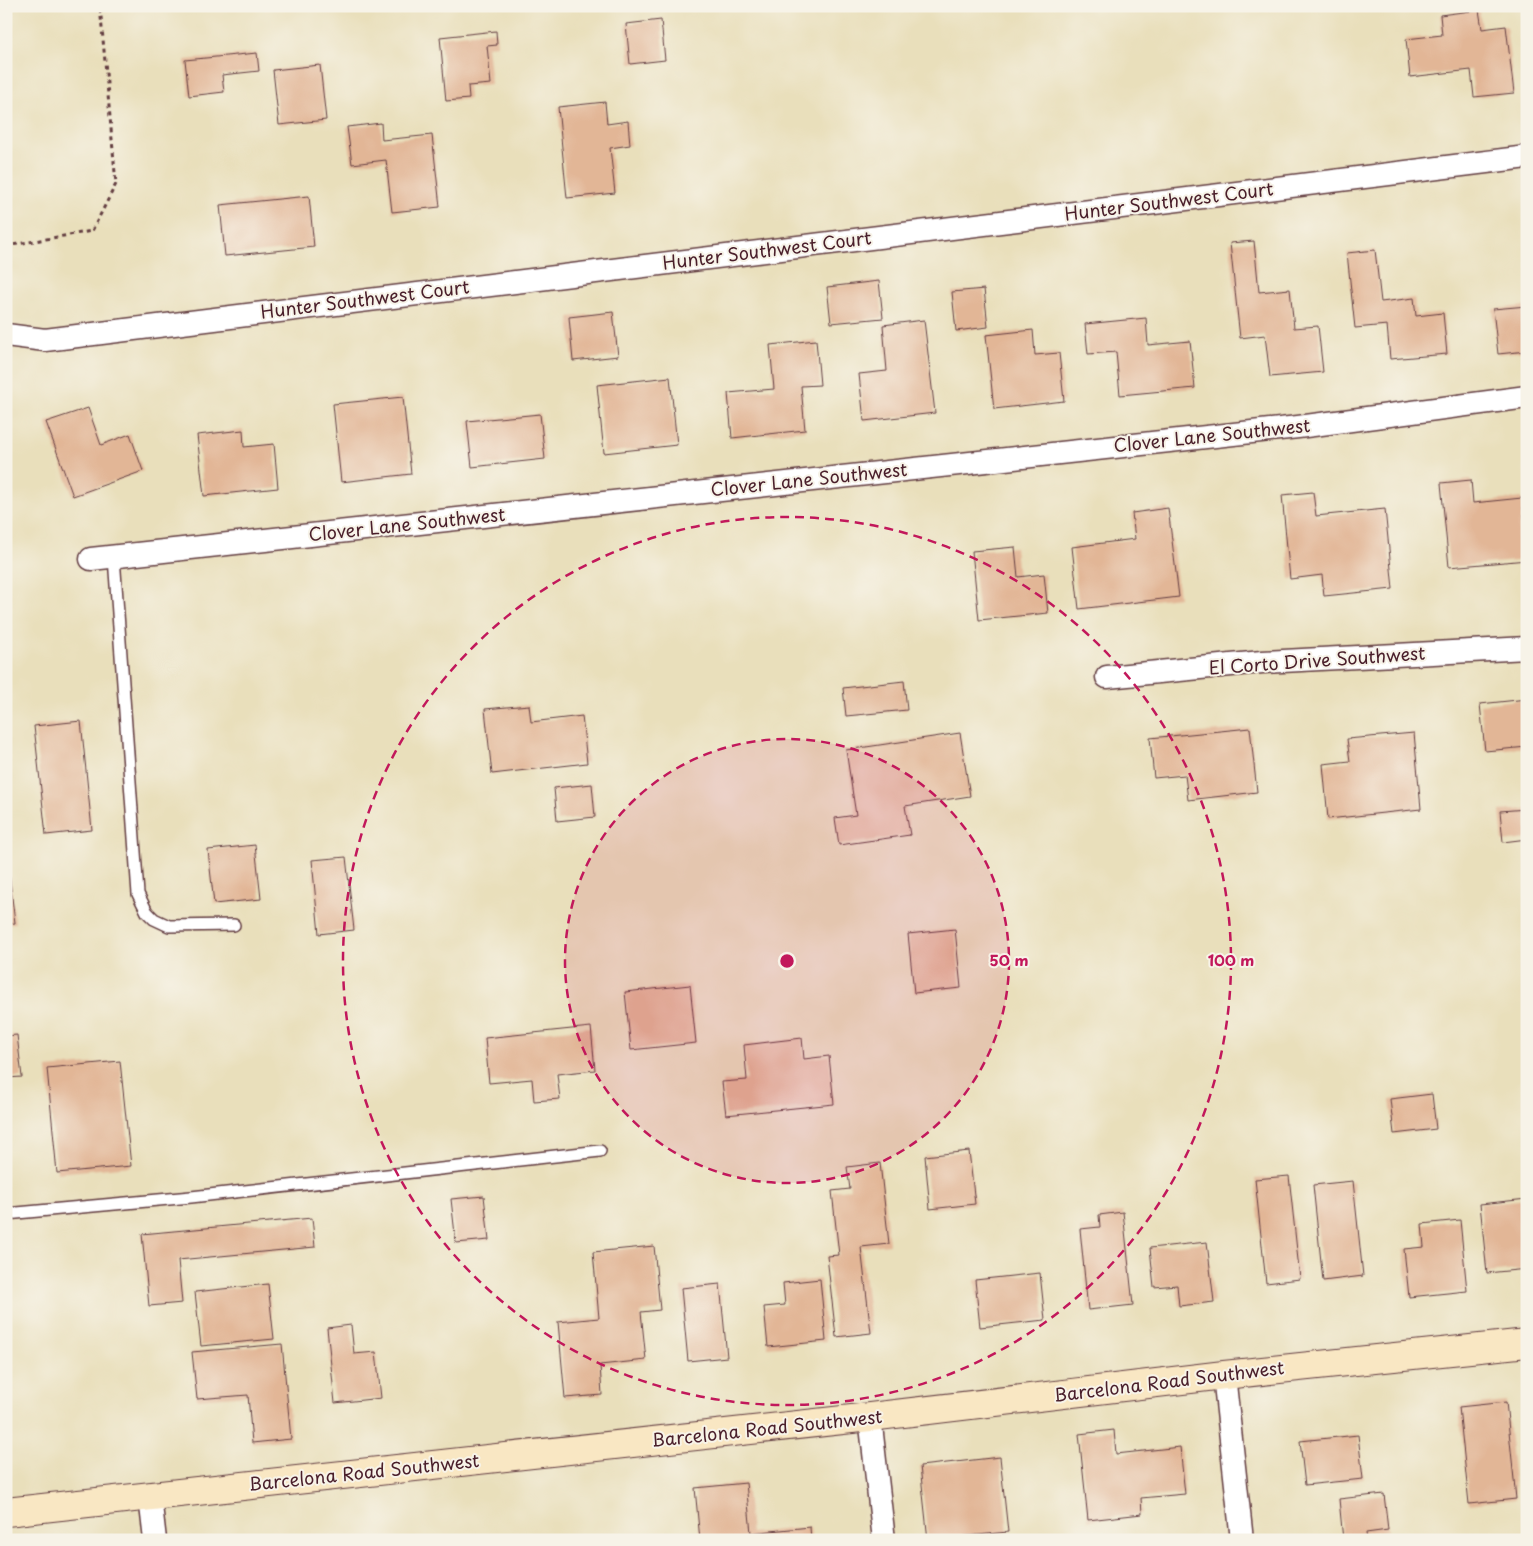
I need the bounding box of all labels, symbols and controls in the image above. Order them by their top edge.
street label: Hunter Southwest Court [1063,174,1275,227]
street label: Hunter Southwest Court [661,223,873,276]
street label: Hunter Southwest Court [259,272,471,325]
street label: Clover Lane Southwest [1112,411,1312,458]
street label: Clover Lane Southwest [709,455,909,502]
street label: Clover Lane Southwest [307,500,507,547]
street label: El Corto Drive Southwest [1208,638,1426,681]
text: 50 m [990,948,1028,971]
text: 100 m [1208,948,1254,971]
centre of rings [778,952,796,970]
street label: Barcelona Road Southwest [1052,1353,1286,1408]
street label: Barcelona Road Southwest [650,1402,884,1453]
street label: Barcelona Road Southwest [247,1446,481,1497]

